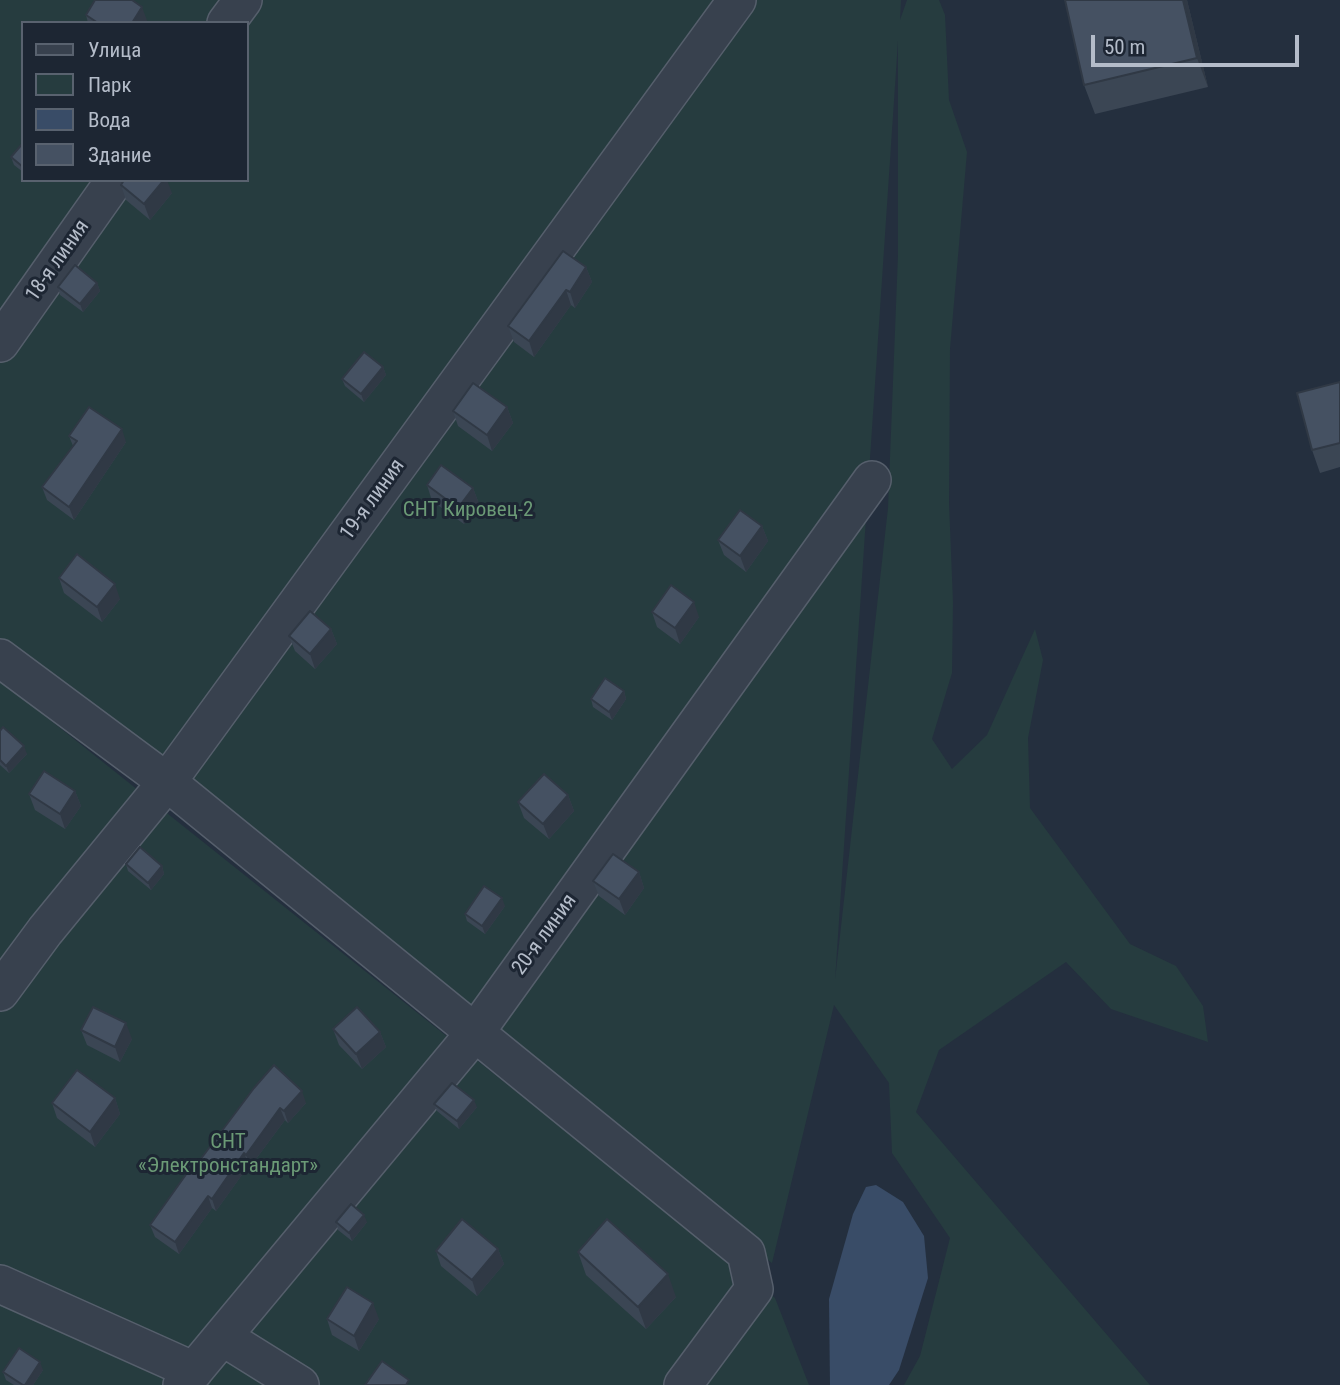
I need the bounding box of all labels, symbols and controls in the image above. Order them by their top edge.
legend [21,21,248,182]
scale bar [1095,21,1303,65]
text: 50 m [1104,35,1145,59]
text: Улица [88,38,141,62]
text: Парк [88,73,132,97]
text: Вода [88,108,131,132]
text: Здание [88,143,151,167]
street label: 18-я линия [21,215,95,307]
street label: 19-я линия [335,455,411,545]
park label: СНТ Кировец-2 [403,498,533,524]
street label: 20-я линия [507,890,583,980]
park label: СНТ «Электронстандарт» [138,1130,318,1180]

